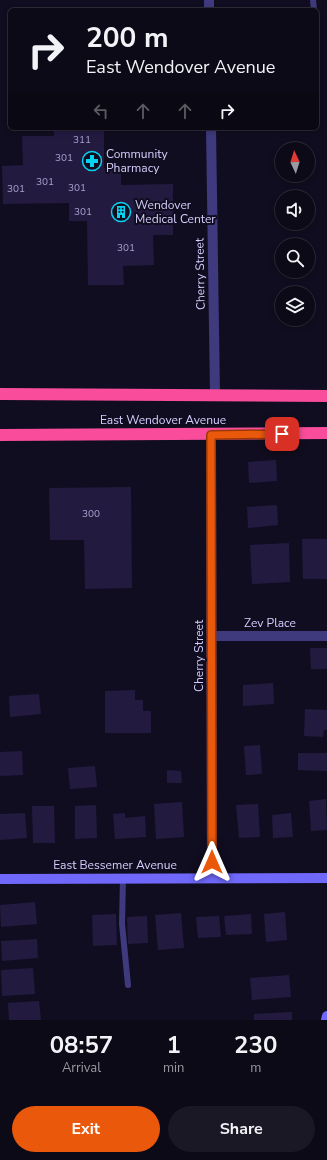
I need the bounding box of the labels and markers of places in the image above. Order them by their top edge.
place label: Community Pharmacy [106,146,168,176]
pharmacy icon: Community Pharmacy [81,150,103,172]
place label: Wendover Medical Center [135,197,216,227]
building icon: Wendover Medical Center [110,201,132,223]
pin [265,417,299,451]

